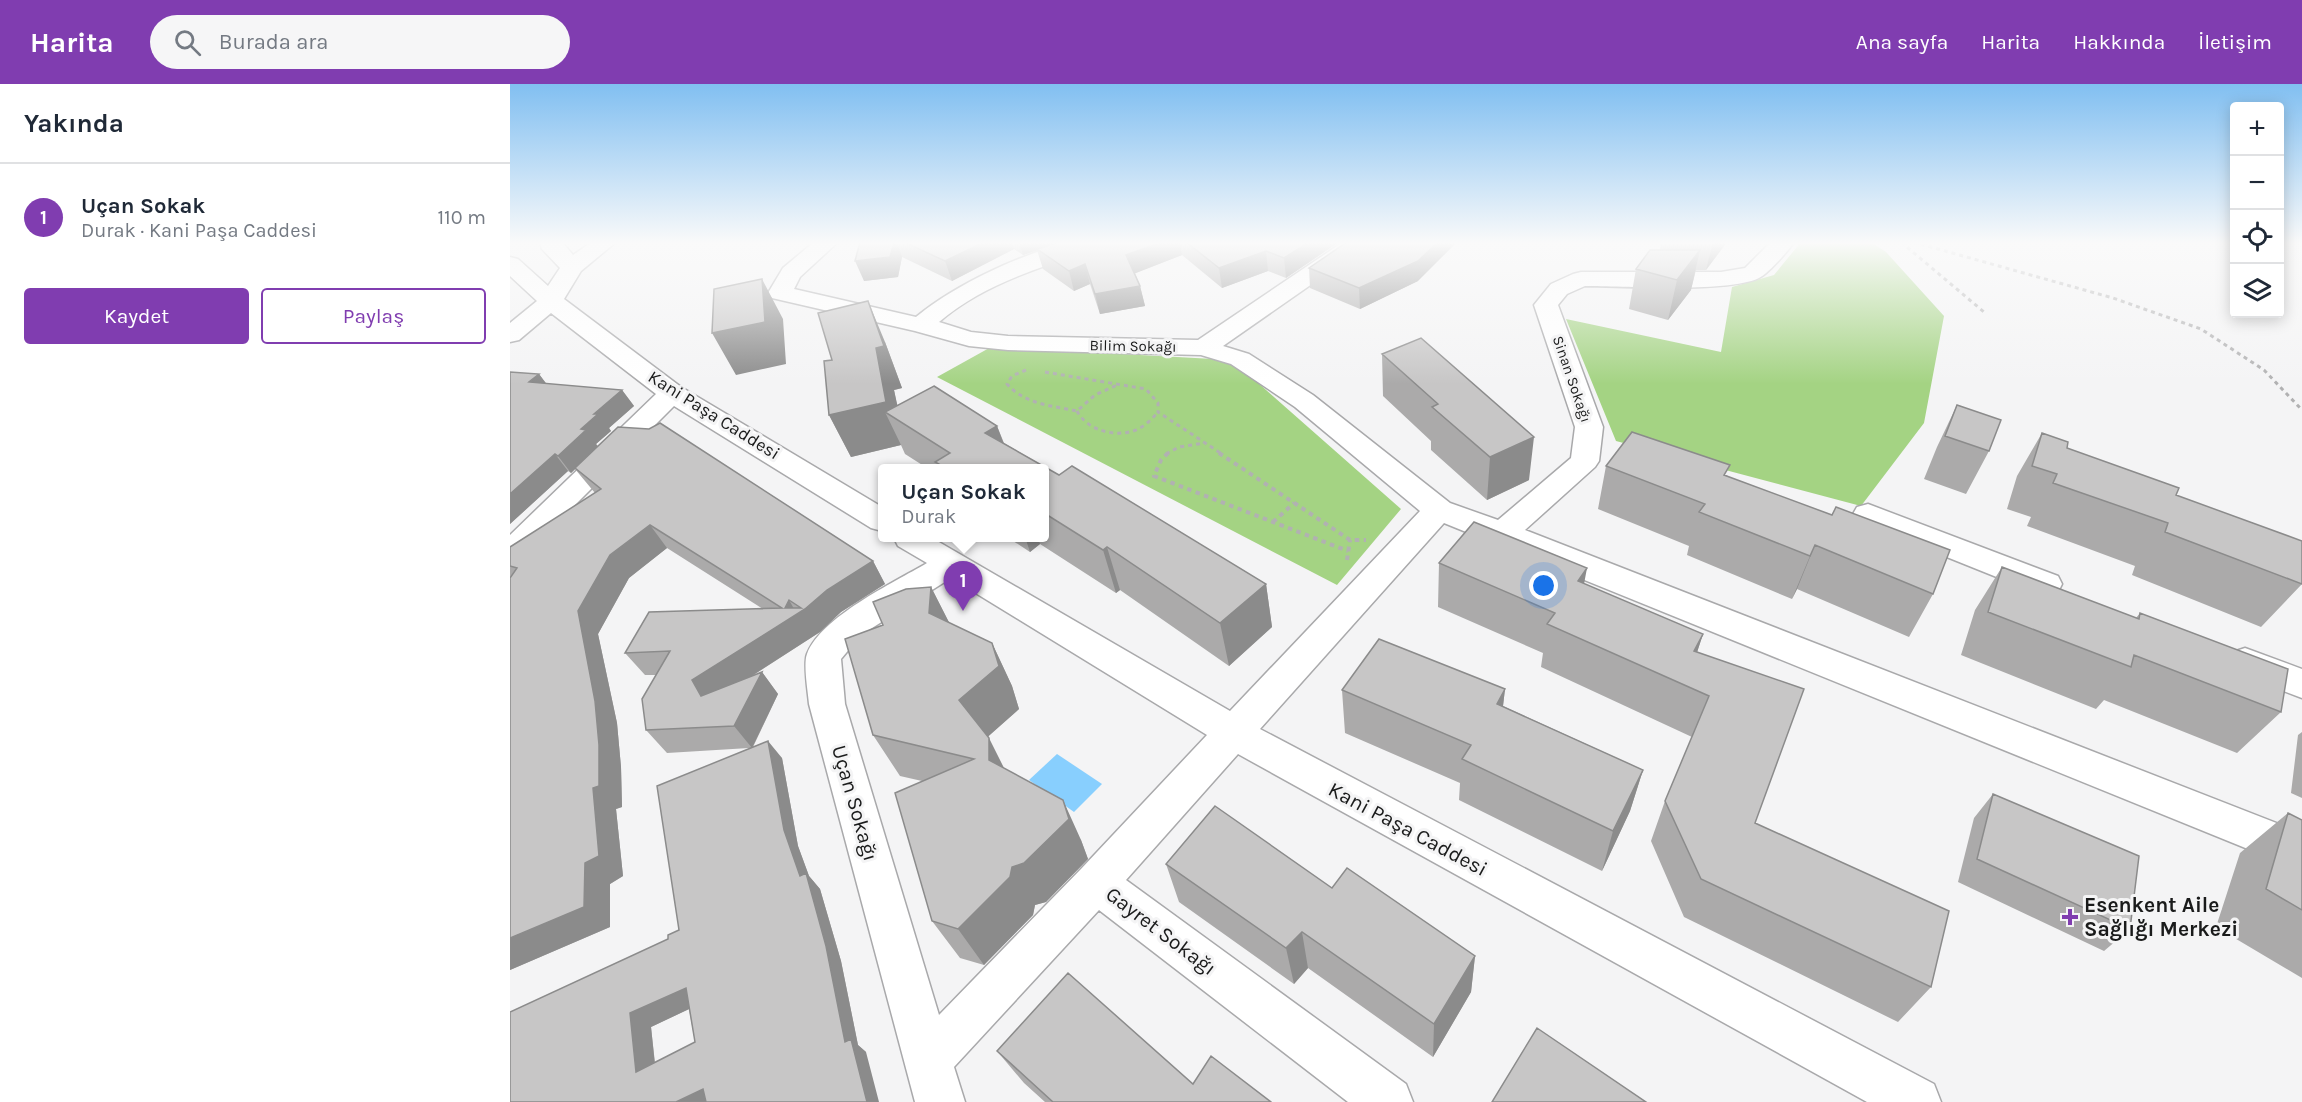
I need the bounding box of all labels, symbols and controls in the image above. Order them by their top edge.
search box [150,15,570,69]
text: Harita [30,26,114,59]
icon: search [171,26,204,59]
text: Burada ara [219,29,328,55]
text: Ana sayfa [1856,30,1948,54]
text: Harita [1981,30,2040,54]
text: Hakkında [2073,30,2165,54]
text: İletişim [2198,30,2272,54]
map controls [2230,102,2284,318]
button: + [2230,102,2284,156]
text: Yakında [24,108,124,139]
button: − [2230,156,2284,210]
text: Uçan Sokak [81,193,205,219]
text: 1 [40,206,47,229]
text: 110 m [437,206,486,229]
button: locate [2230,210,2284,264]
text: Durak · Kani Paşa Caddesi [81,219,317,242]
button: layers [2230,264,2284,318]
button: Kaydet [24,288,249,344]
button: Paylaş [261,288,486,344]
street label: Sinan Sokağı [1549,333,1595,425]
street label: Bilim Sokağı [1089,336,1177,356]
street label: Kani Paşa Caddesi [644,366,784,464]
popup [878,464,1049,542]
text: Uçan Sokak [901,479,1026,505]
text: Durak [901,505,956,528]
pin: 1 [944,562,982,611]
your location [1529,571,1558,600]
street label: Uçan Sokağı [827,742,883,864]
street label: Kani Paşa Caddesi [1324,777,1492,881]
street label: Gayret Sokağı [1101,882,1221,980]
place label: Esenkent Aile Sağlığı Merkezi [2084,893,2238,941]
marker: Esenkent Aile Sağlığı Merkezi [2061,908,2079,926]

